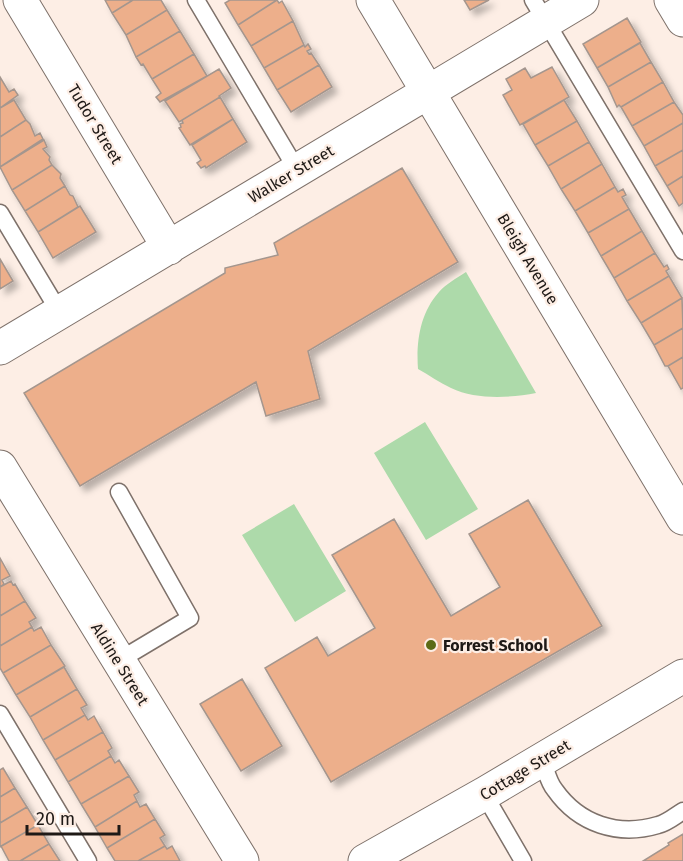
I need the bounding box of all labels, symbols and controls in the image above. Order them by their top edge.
street label: Tudor Street [64,81,126,168]
street label: Walker Street [245,141,337,207]
street label: Bleigh Avenue [493,210,563,308]
street label: Aldine Street [87,619,153,709]
place label: Forrest School [443,636,548,655]
marker: Forrest School [424,638,438,652]
street label: Cottage Street [476,735,574,805]
scale bar [27,798,118,836]
text: 20 m [36,808,75,830]

